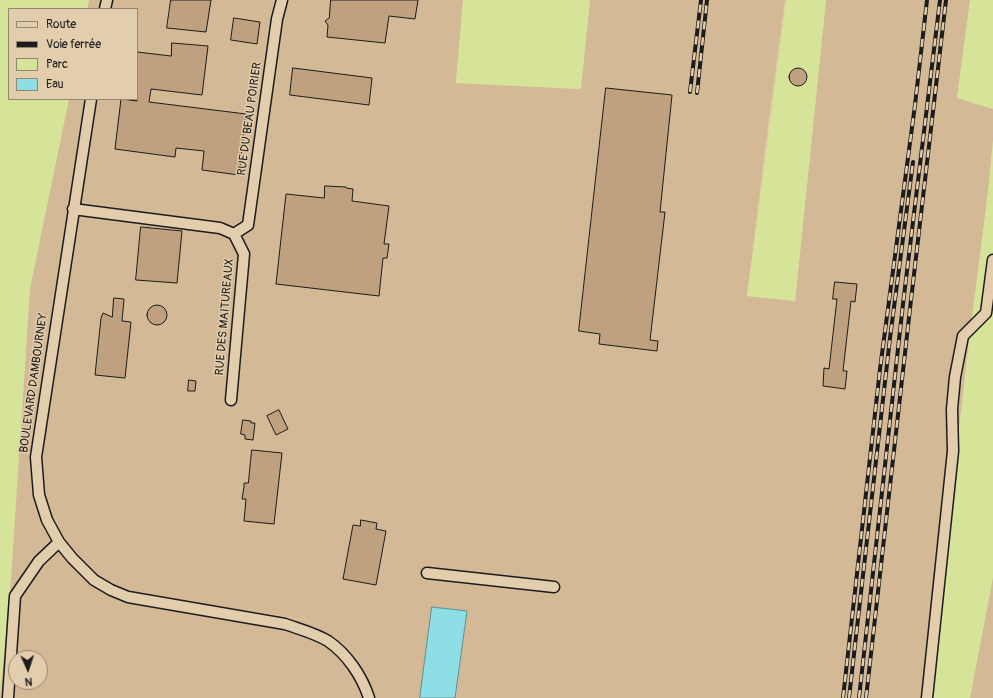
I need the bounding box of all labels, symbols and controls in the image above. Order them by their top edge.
legend [8,8,138,100]
text: Route [46,17,76,32]
text: Voie ferrée [46,37,101,52]
text: Parc [46,57,68,72]
street label: RUE DU BEAU POIRIER [235,61,265,177]
text: Eau [46,77,64,92]
street label: RUE DES MAITUREAUX [213,258,237,376]
street label: BOULEVARD DAMBOURNEY [17,312,51,454]
north arrow [8,650,48,690]
text: N [25,675,33,688]

